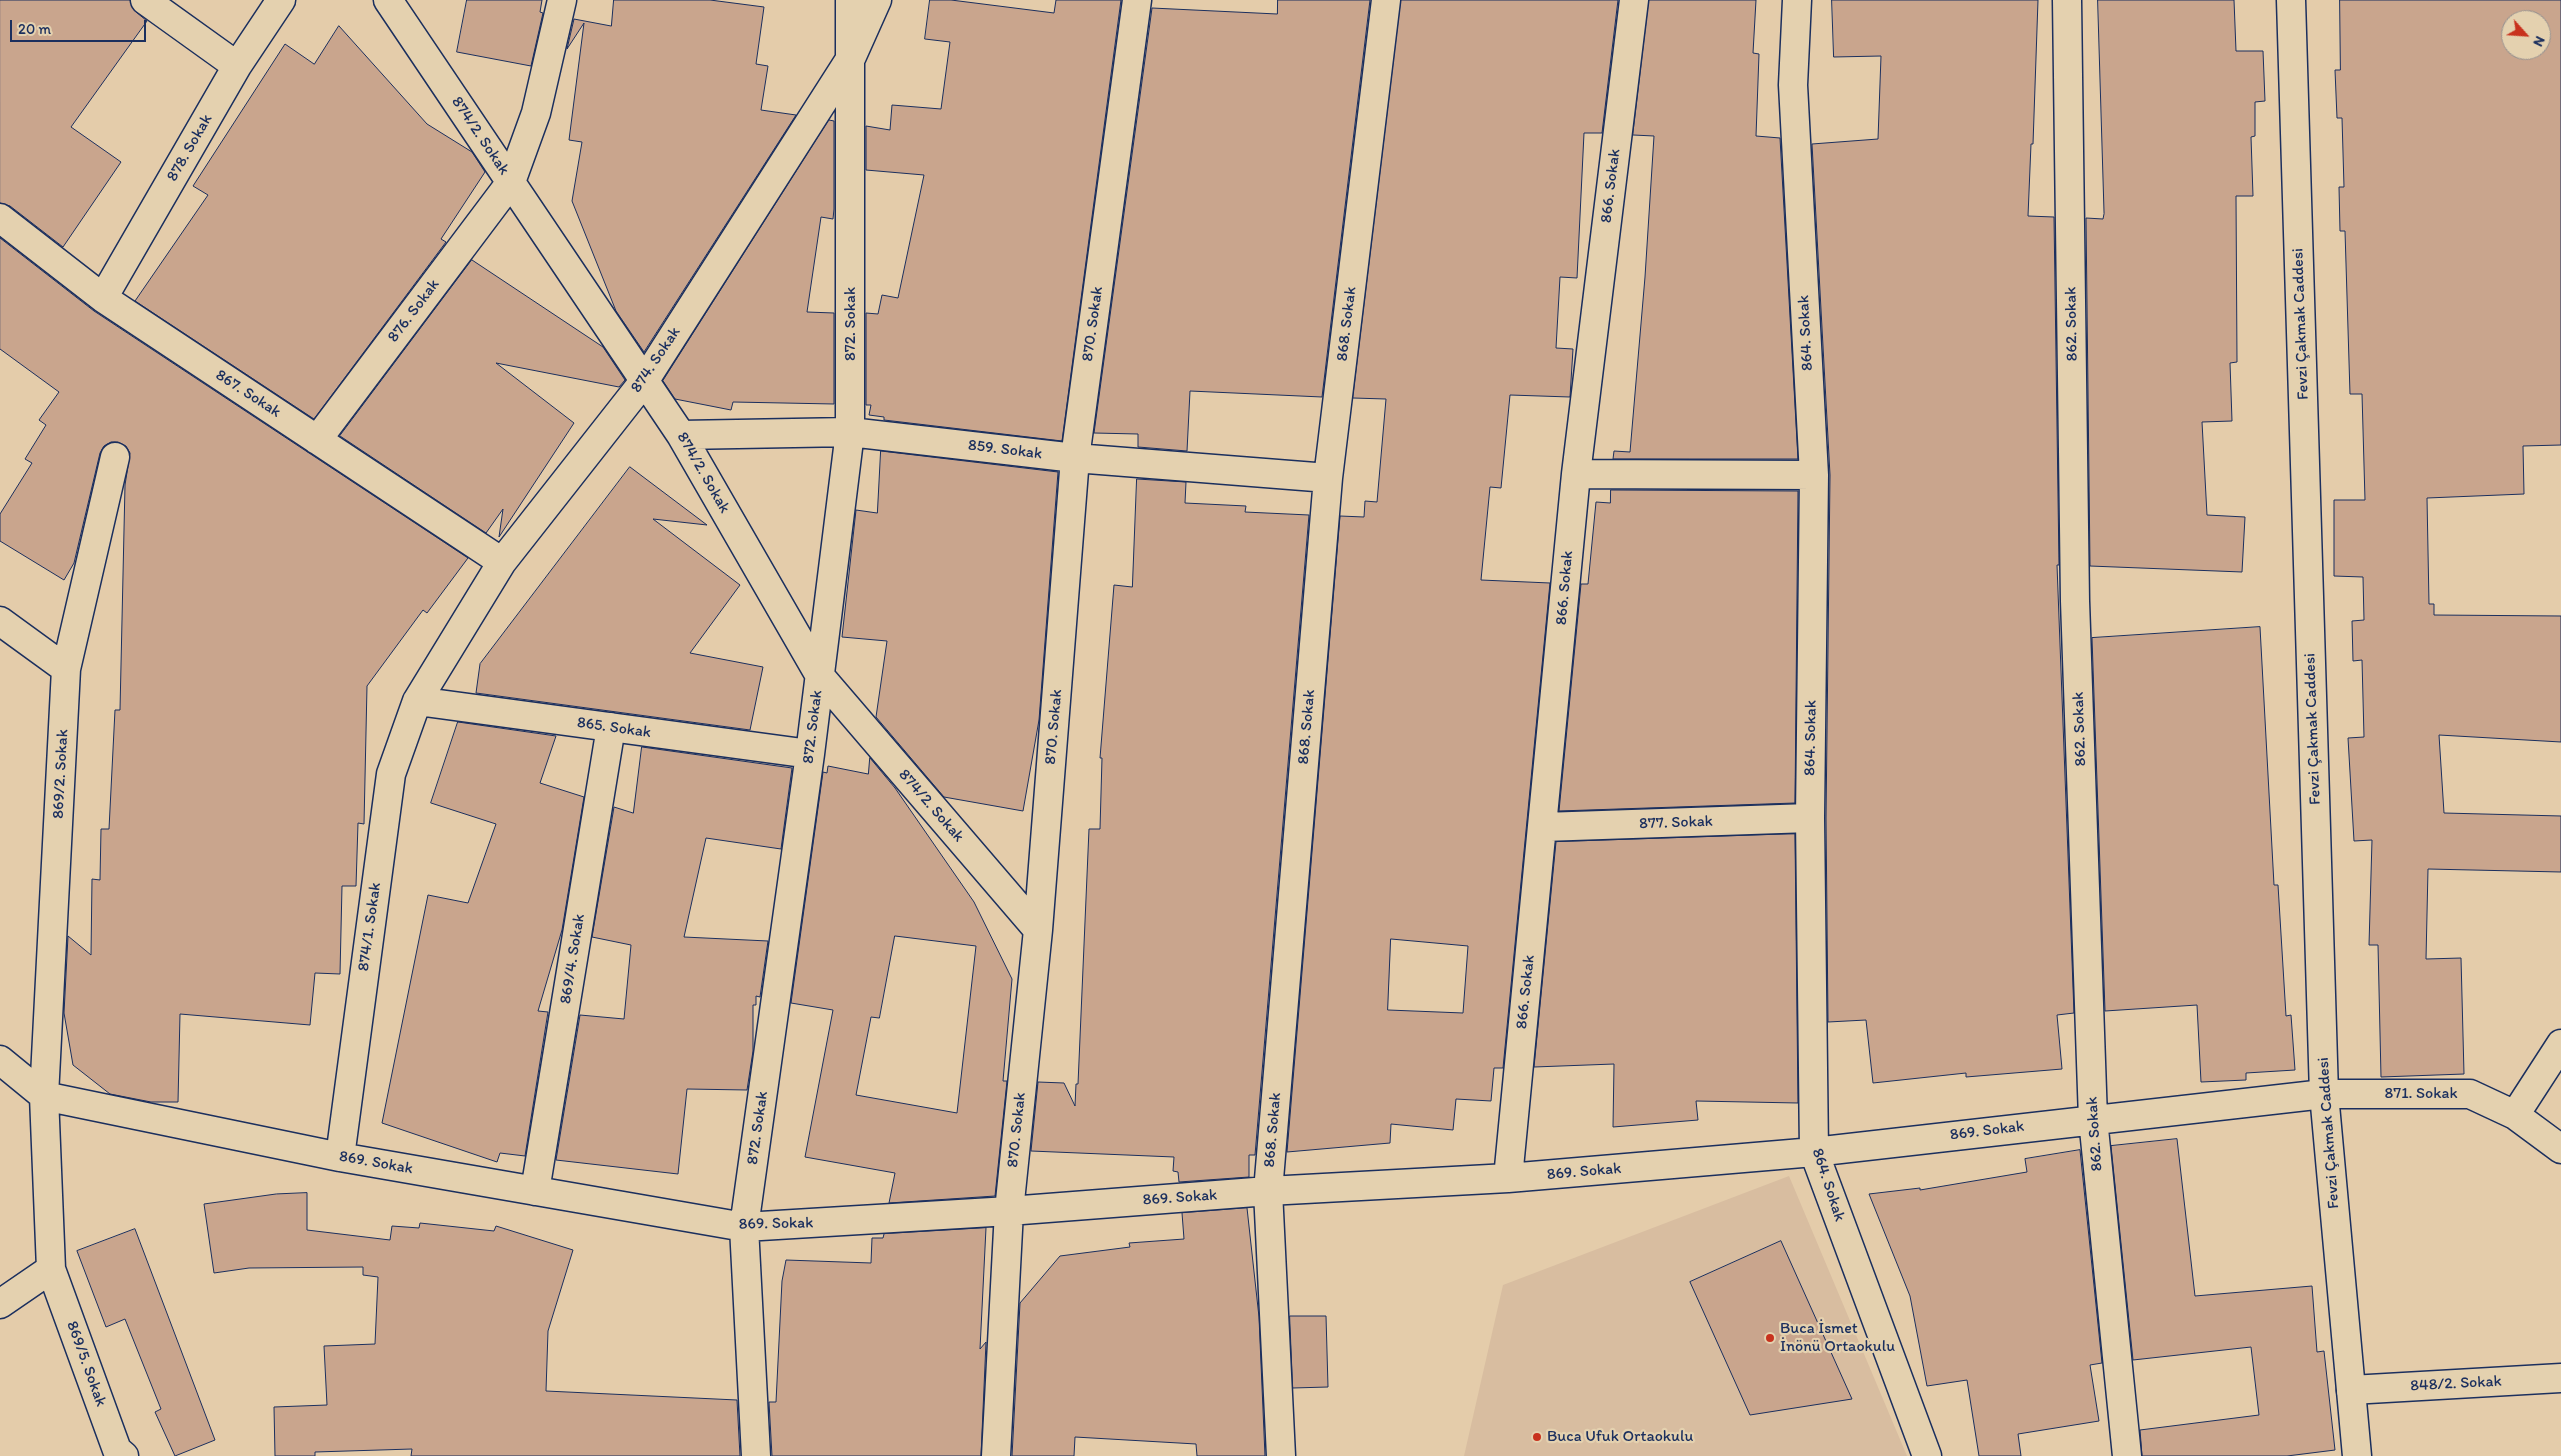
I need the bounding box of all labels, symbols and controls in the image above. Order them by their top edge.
scale bar [12,10,149,42]
north arrow [2501,10,2551,60]
text: 20 m [18,20,51,38]
text: N [2529,33,2549,49]
street label: 874/2. Sokak [447,93,513,179]
street label: 878. Sokak [163,111,217,185]
street label: 866. Sokak [1597,148,1625,224]
street label: Fevzi Çakmak Caddesi [2289,248,2313,400]
street label: 876. Sokak [384,276,444,346]
street label: 870. Sokak [1078,285,1108,363]
street label: 868. Sokak [1333,286,1361,362]
street label: 872. Sokak [841,287,861,361]
street label: 862. Sokak [2062,287,2082,361]
street label: 864. Sokak [1794,295,1818,371]
street label: 874. Sokak [627,323,685,397]
street label: 867. Sokak [212,366,284,422]
street label: 874/2. Sokak [672,429,734,517]
street label: 859. Sokak [967,436,1043,464]
street label: 866. Sokak [1552,550,1578,626]
street label: Fevzi Çakmak Caddesi [2301,653,2325,805]
street label: 872. Sokak [799,689,827,765]
street label: 870. Sokak [1041,689,1067,765]
street label: 868. Sokak [1294,689,1320,765]
street label: 862. Sokak [2069,691,2091,767]
street label: 864. Sokak [1801,700,1821,776]
street label: 865. Sokak [576,713,652,743]
street label: 869/2. Sokak [49,729,73,819]
street label: 874/2. Sokak [894,766,968,846]
street label: 877. Sokak [1639,812,1713,834]
street label: 874/1. Sokak [354,881,386,973]
street label: 869/4. Sokak [556,913,590,1005]
street label: 866. Sokak [1513,954,1539,1030]
street label: Fevzi Çakmak Caddesi [2314,1056,2344,1210]
street label: 871. Sokak [2384,1084,2458,1104]
street label: 872. Sokak [743,1090,773,1166]
street label: 870. Sokak [1004,1091,1030,1169]
street label: 868. Sokak [1260,1092,1286,1168]
street label: 862. Sokak [2083,1096,2107,1172]
street label: 869. Sokak [1949,1117,2025,1145]
street label: 864. Sokak [1807,1146,1849,1224]
street label: 869. Sokak [338,1147,414,1179]
street label: 869. Sokak [1546,1159,1622,1185]
street label: 869. Sokak [1142,1186,1218,1210]
street label: 869. Sokak [739,1214,813,1234]
street label: 869/5. Sokak [62,1319,110,1409]
place label: Buca İsmet İnönü Ortaokulu [1780,1319,1895,1357]
marker: Buca İsmet İnönü Ortaokulu [1764,1332,1776,1344]
street label: 848/2. Sokak [2410,1372,2502,1396]
place label: Buca Ufuk Ortaokulu [1547,1427,1693,1447]
marker: Buca Ufuk Ortaokulu [1531,1431,1543,1443]

